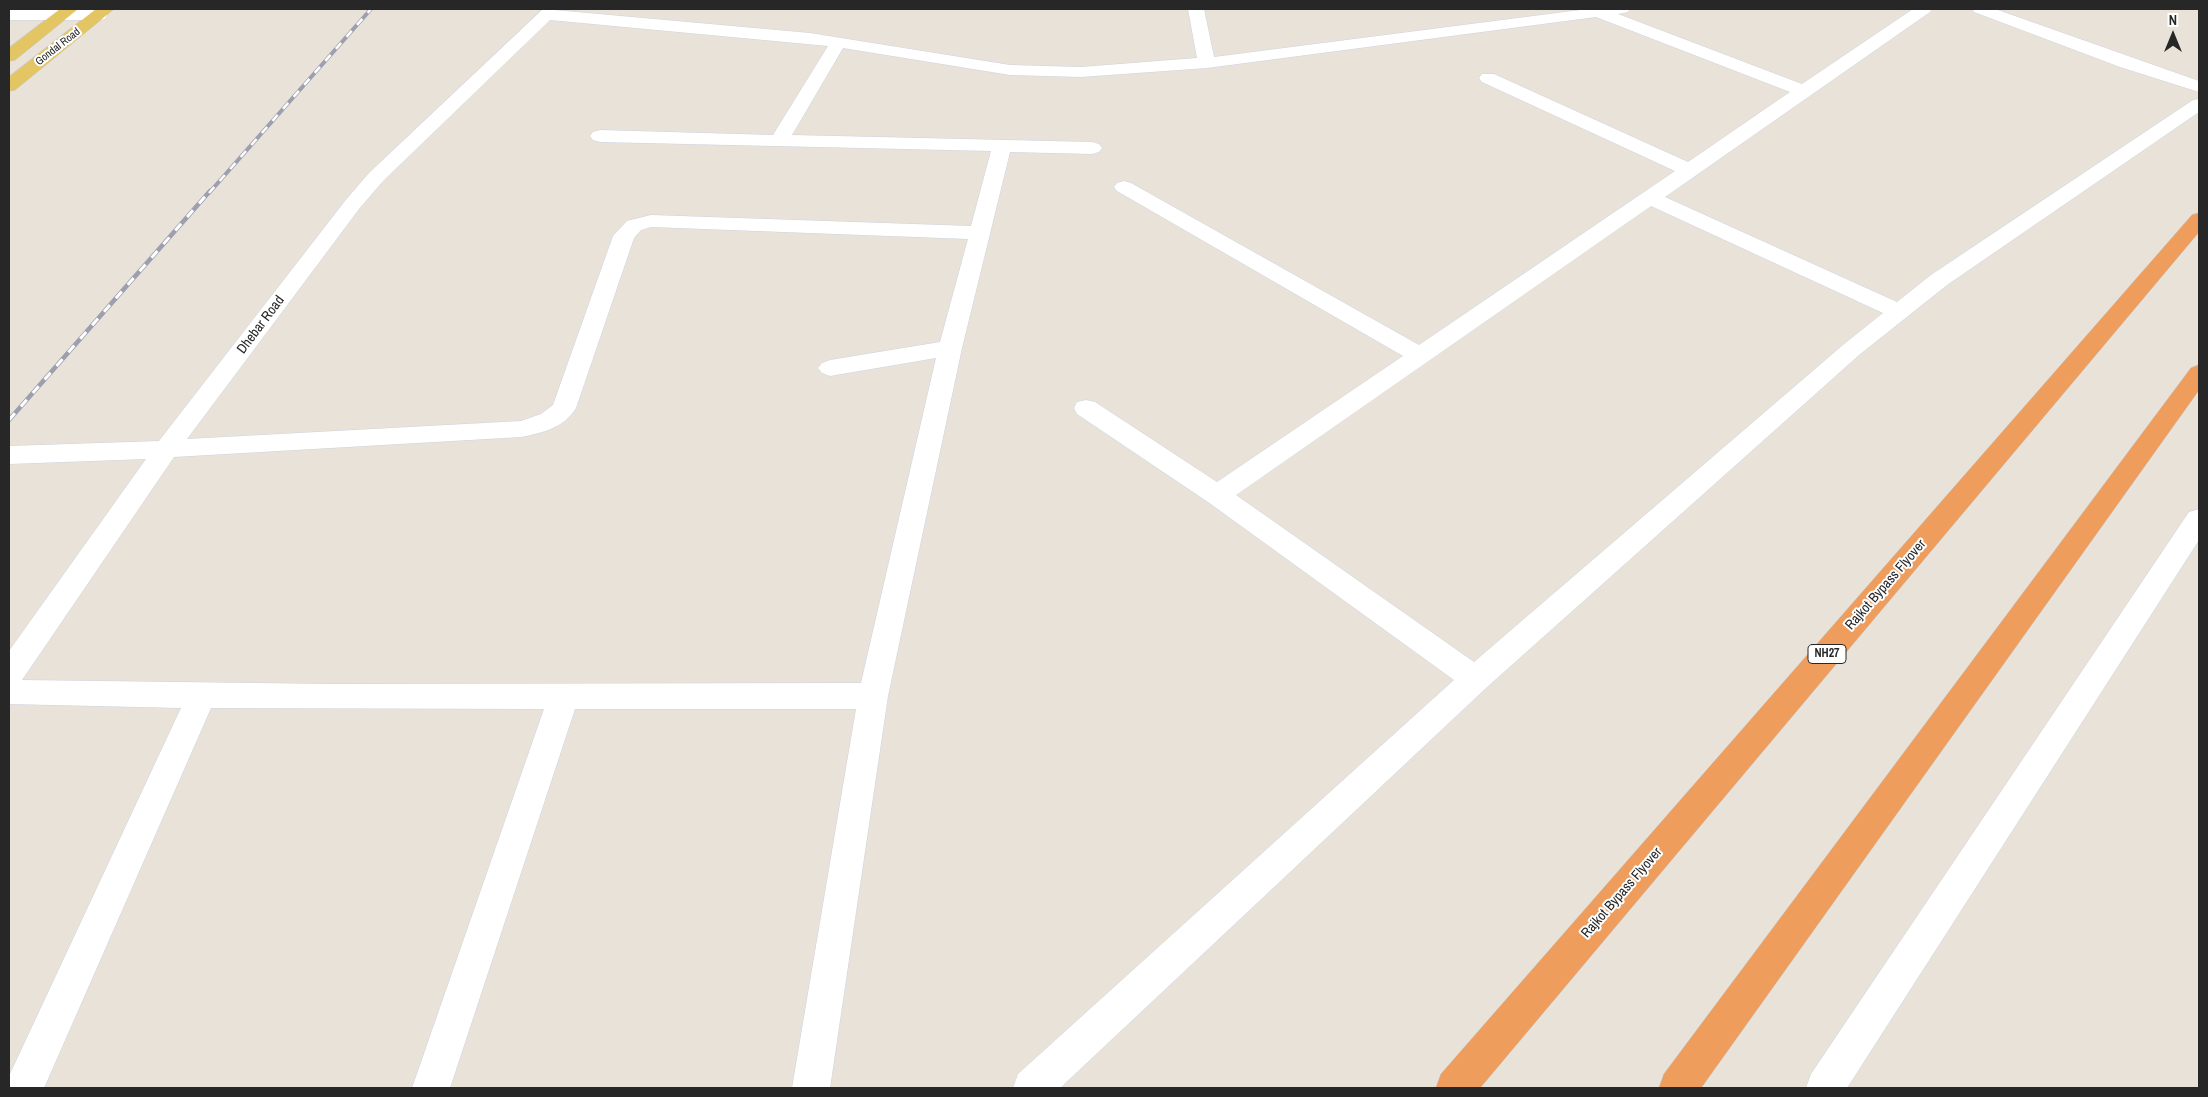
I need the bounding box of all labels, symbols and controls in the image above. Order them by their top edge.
north arrow [2148,10,2198,60]
text: N [2169,11,2177,29]
street label: Gondal Road [33,25,83,69]
street label: Dhebar Road [234,293,288,357]
street label: Rajkot Bypass Flyover [1842,536,1930,634]
road number: NH27 [1808,644,1846,664]
street label: Rajkot Bypass Flyover [1578,844,1666,942]

